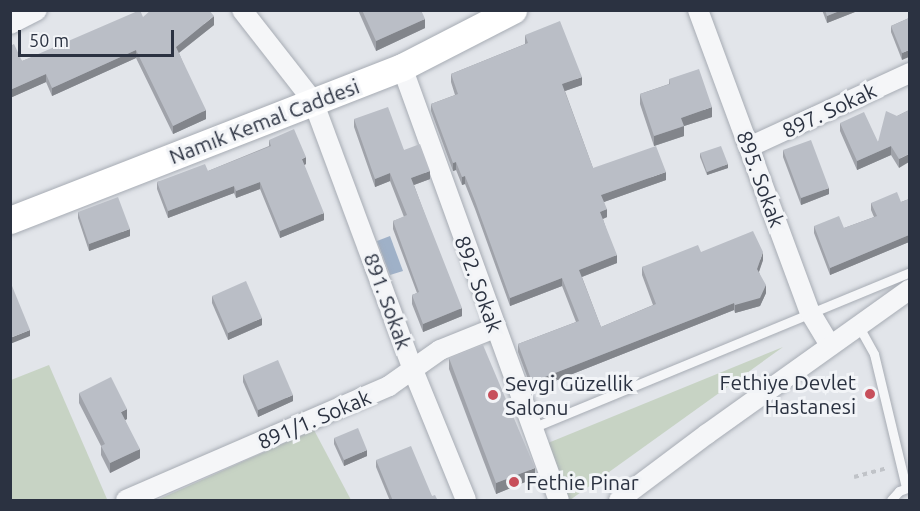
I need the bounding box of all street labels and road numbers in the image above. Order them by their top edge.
street label: Namık Kemal Caddesi [165,73,363,169]
street label: 897. Sokak [778,77,880,143]
street label: 895. Sokak [732,127,790,231]
street label: 892. Sokak [450,232,508,336]
street label: 891. Sokak [359,249,417,353]
street label: 891/1. Sokak [254,384,374,454]

